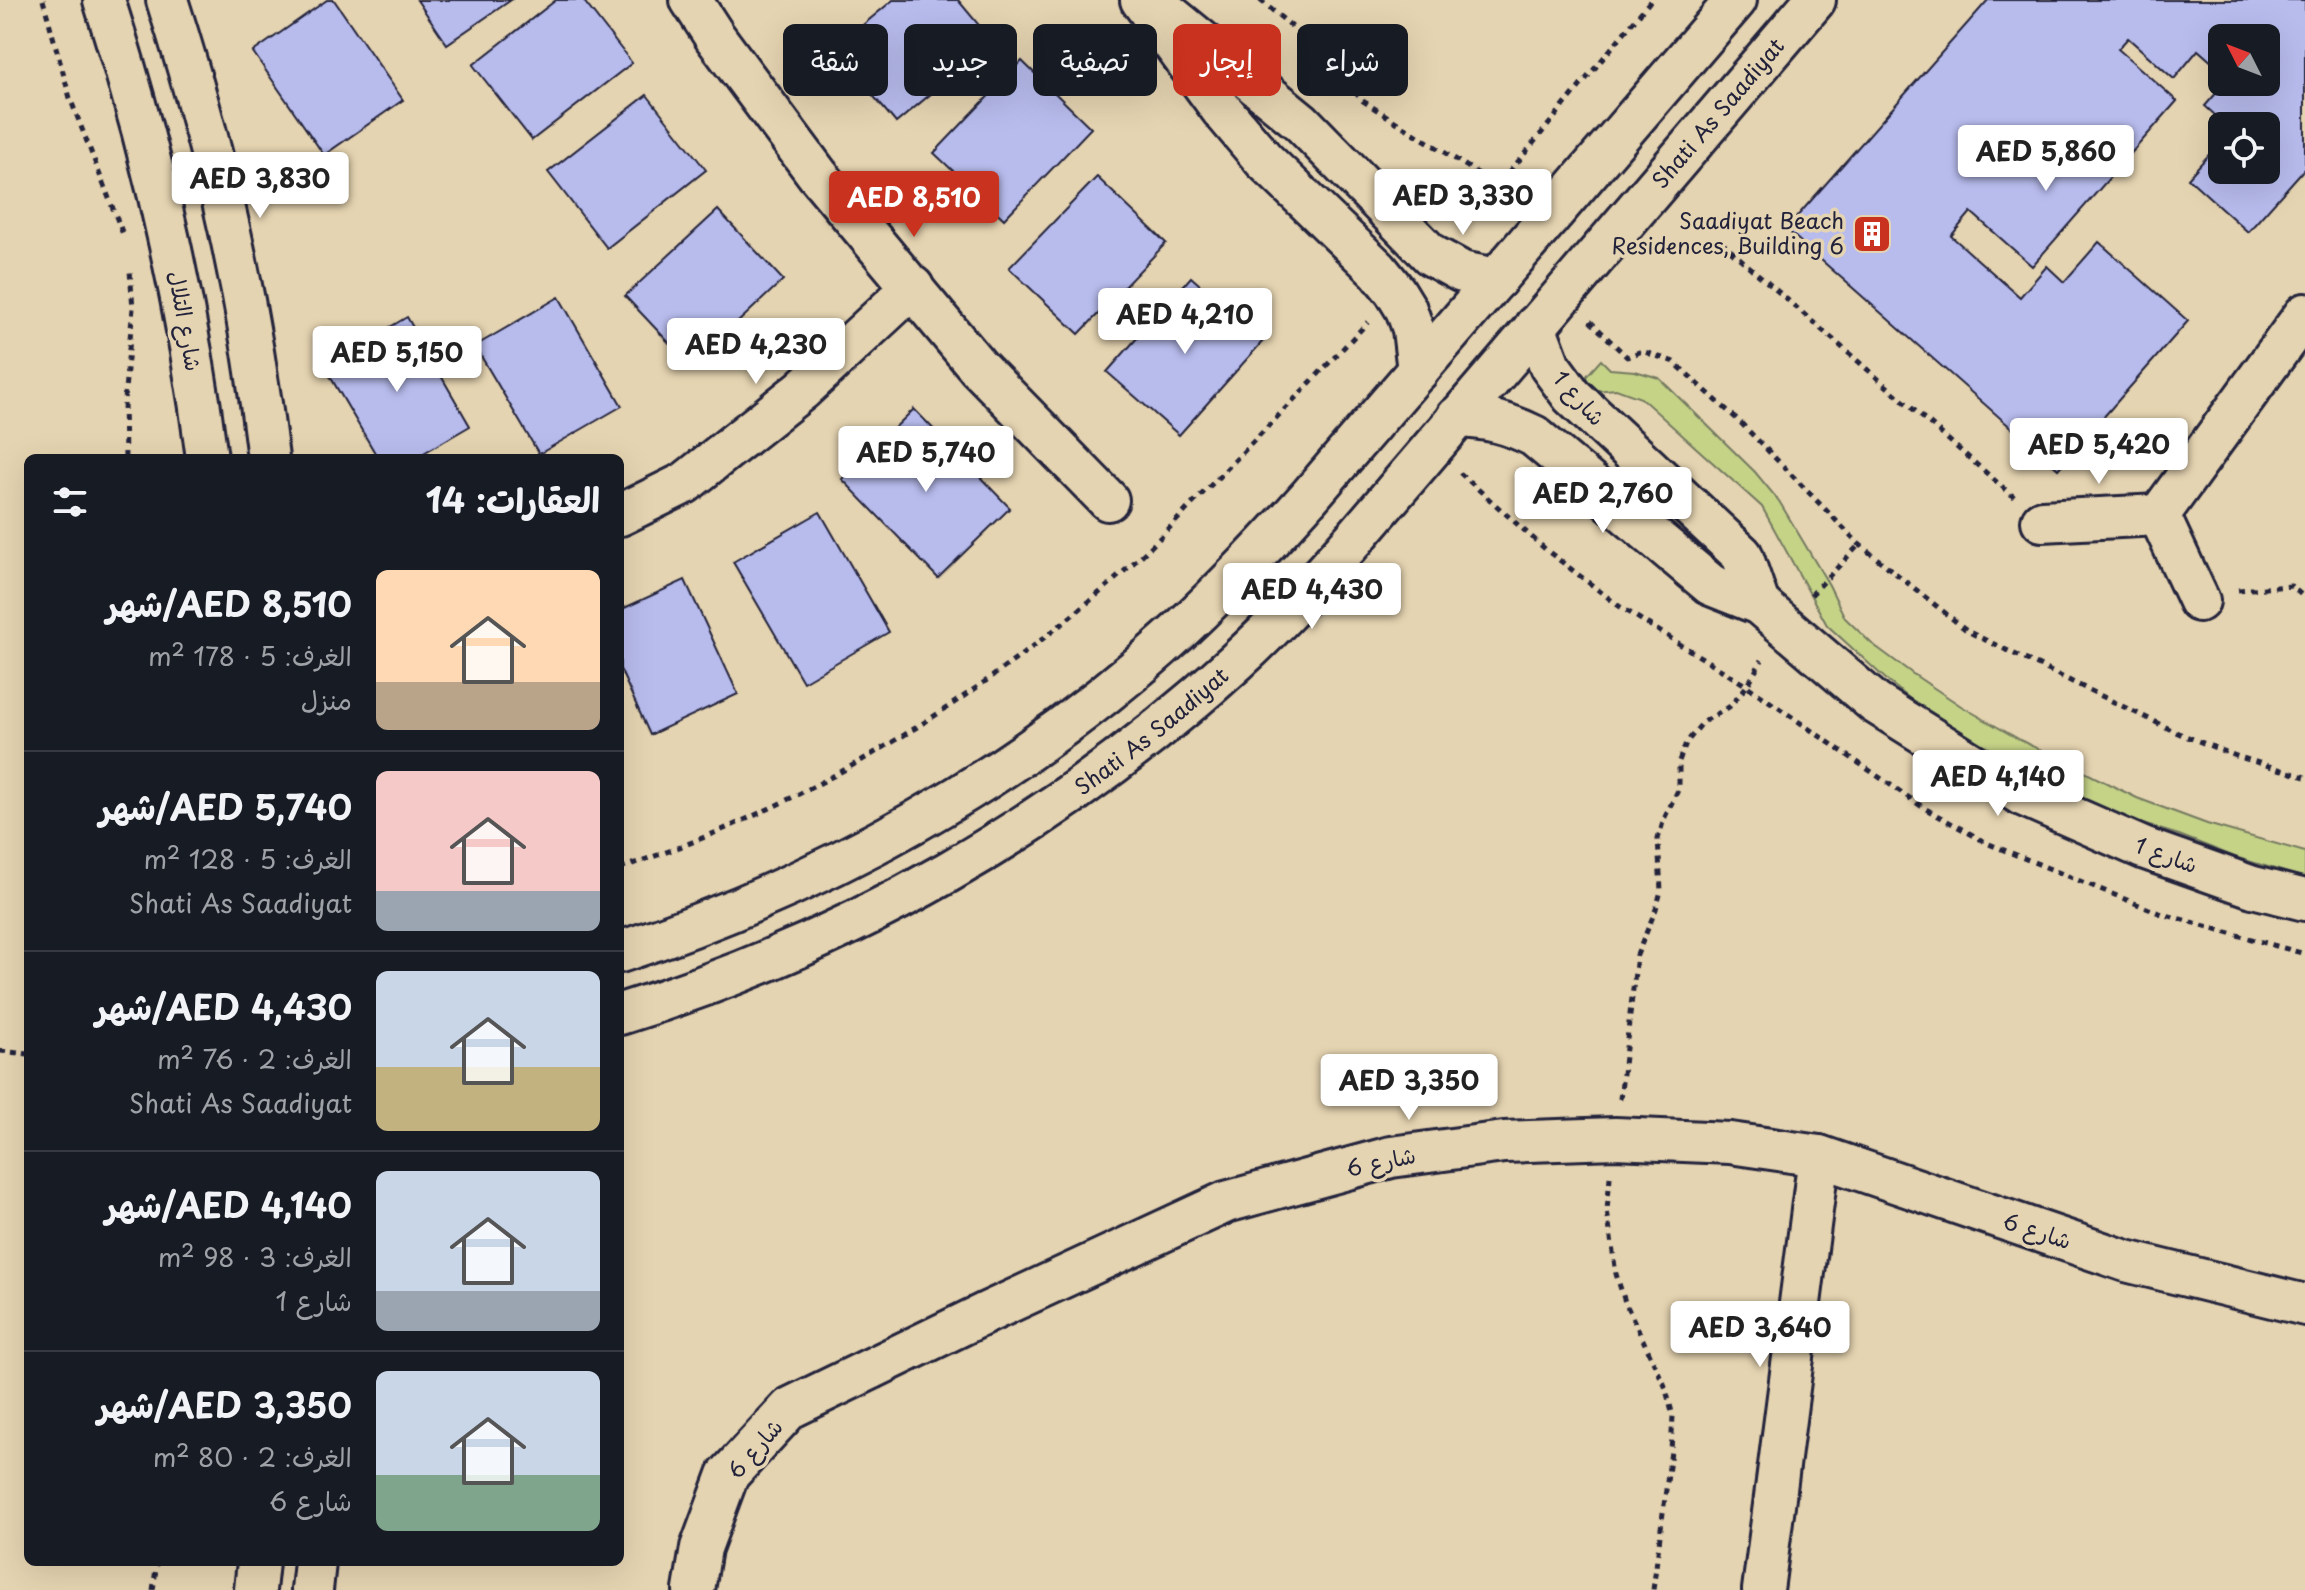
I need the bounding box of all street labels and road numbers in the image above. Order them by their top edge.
street label: Shati As Saadiyat [1643,30,1791,195]
street label: شارع التلال [160,268,212,374]
street label: شارع 1 [1545,362,1614,433]
street label: Shati As Saadiyat [1067,658,1235,802]
street label: شارع 1 [2130,827,2203,881]
street label: شارع 6 [1343,1137,1419,1185]
street label: شارع 6 [1999,1203,2076,1257]
street label: شارع 6 [718,1411,790,1486]

